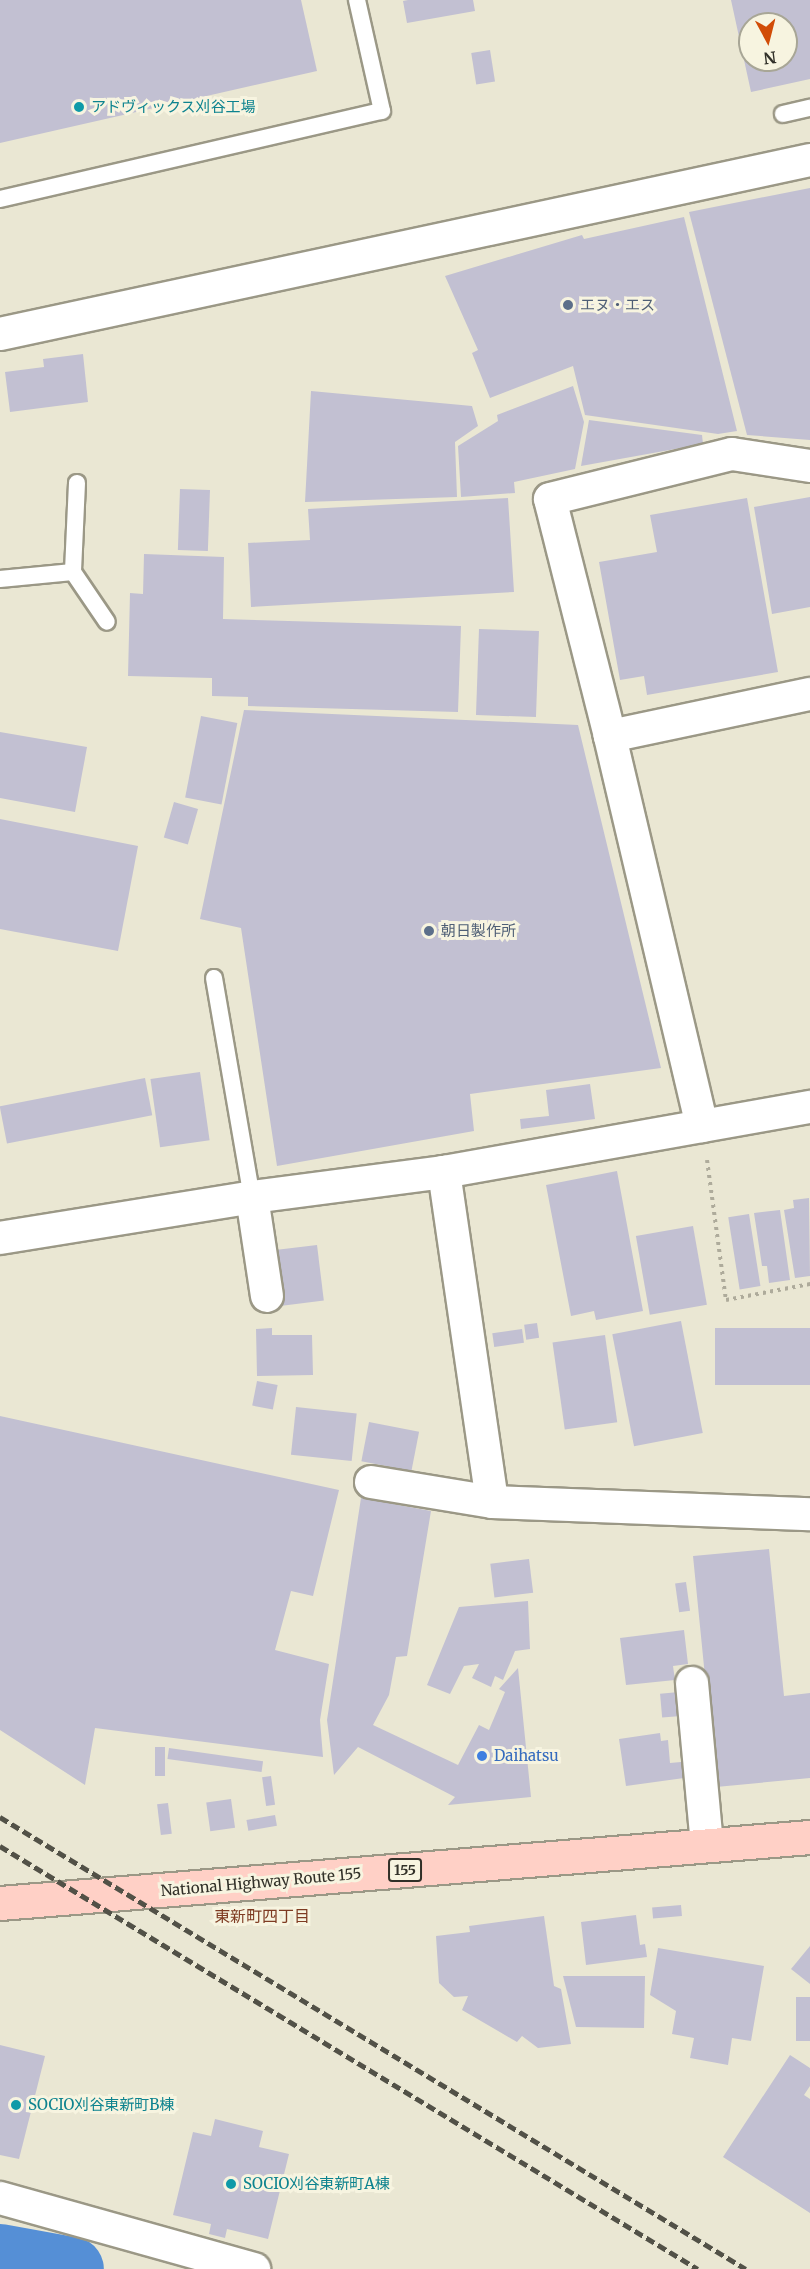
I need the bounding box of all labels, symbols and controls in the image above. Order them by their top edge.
north arrow [738,12,798,72]
text: N [762,47,777,69]
place label: アドヴィックス刈谷工場 [91,98,256,116]
marker: アドヴィックス刈谷工場 [72,100,86,114]
place label: エヌ・エス [580,296,655,314]
marker: エヌ・エス [561,298,575,312]
place label: 朝日製作所 [441,922,516,940]
marker: 朝日製作所 [422,924,436,938]
place label: Daihatsu [494,1747,559,1765]
marker: Daihatsu [475,1749,489,1763]
road number: 155 [387,1859,423,1881]
street label: National Highway Route 155 [160,1864,362,1900]
district label: 東新町四丁目 [214,1906,310,1926]
place label: SOCIO刈谷東新町B棟 [28,2096,174,2114]
marker: SOCIO刈谷東新町B棟 [9,2098,23,2112]
place label: SOCIO刈谷東新町A棟 [243,2175,390,2193]
marker: SOCIO刈谷東新町A棟 [224,2177,238,2191]

